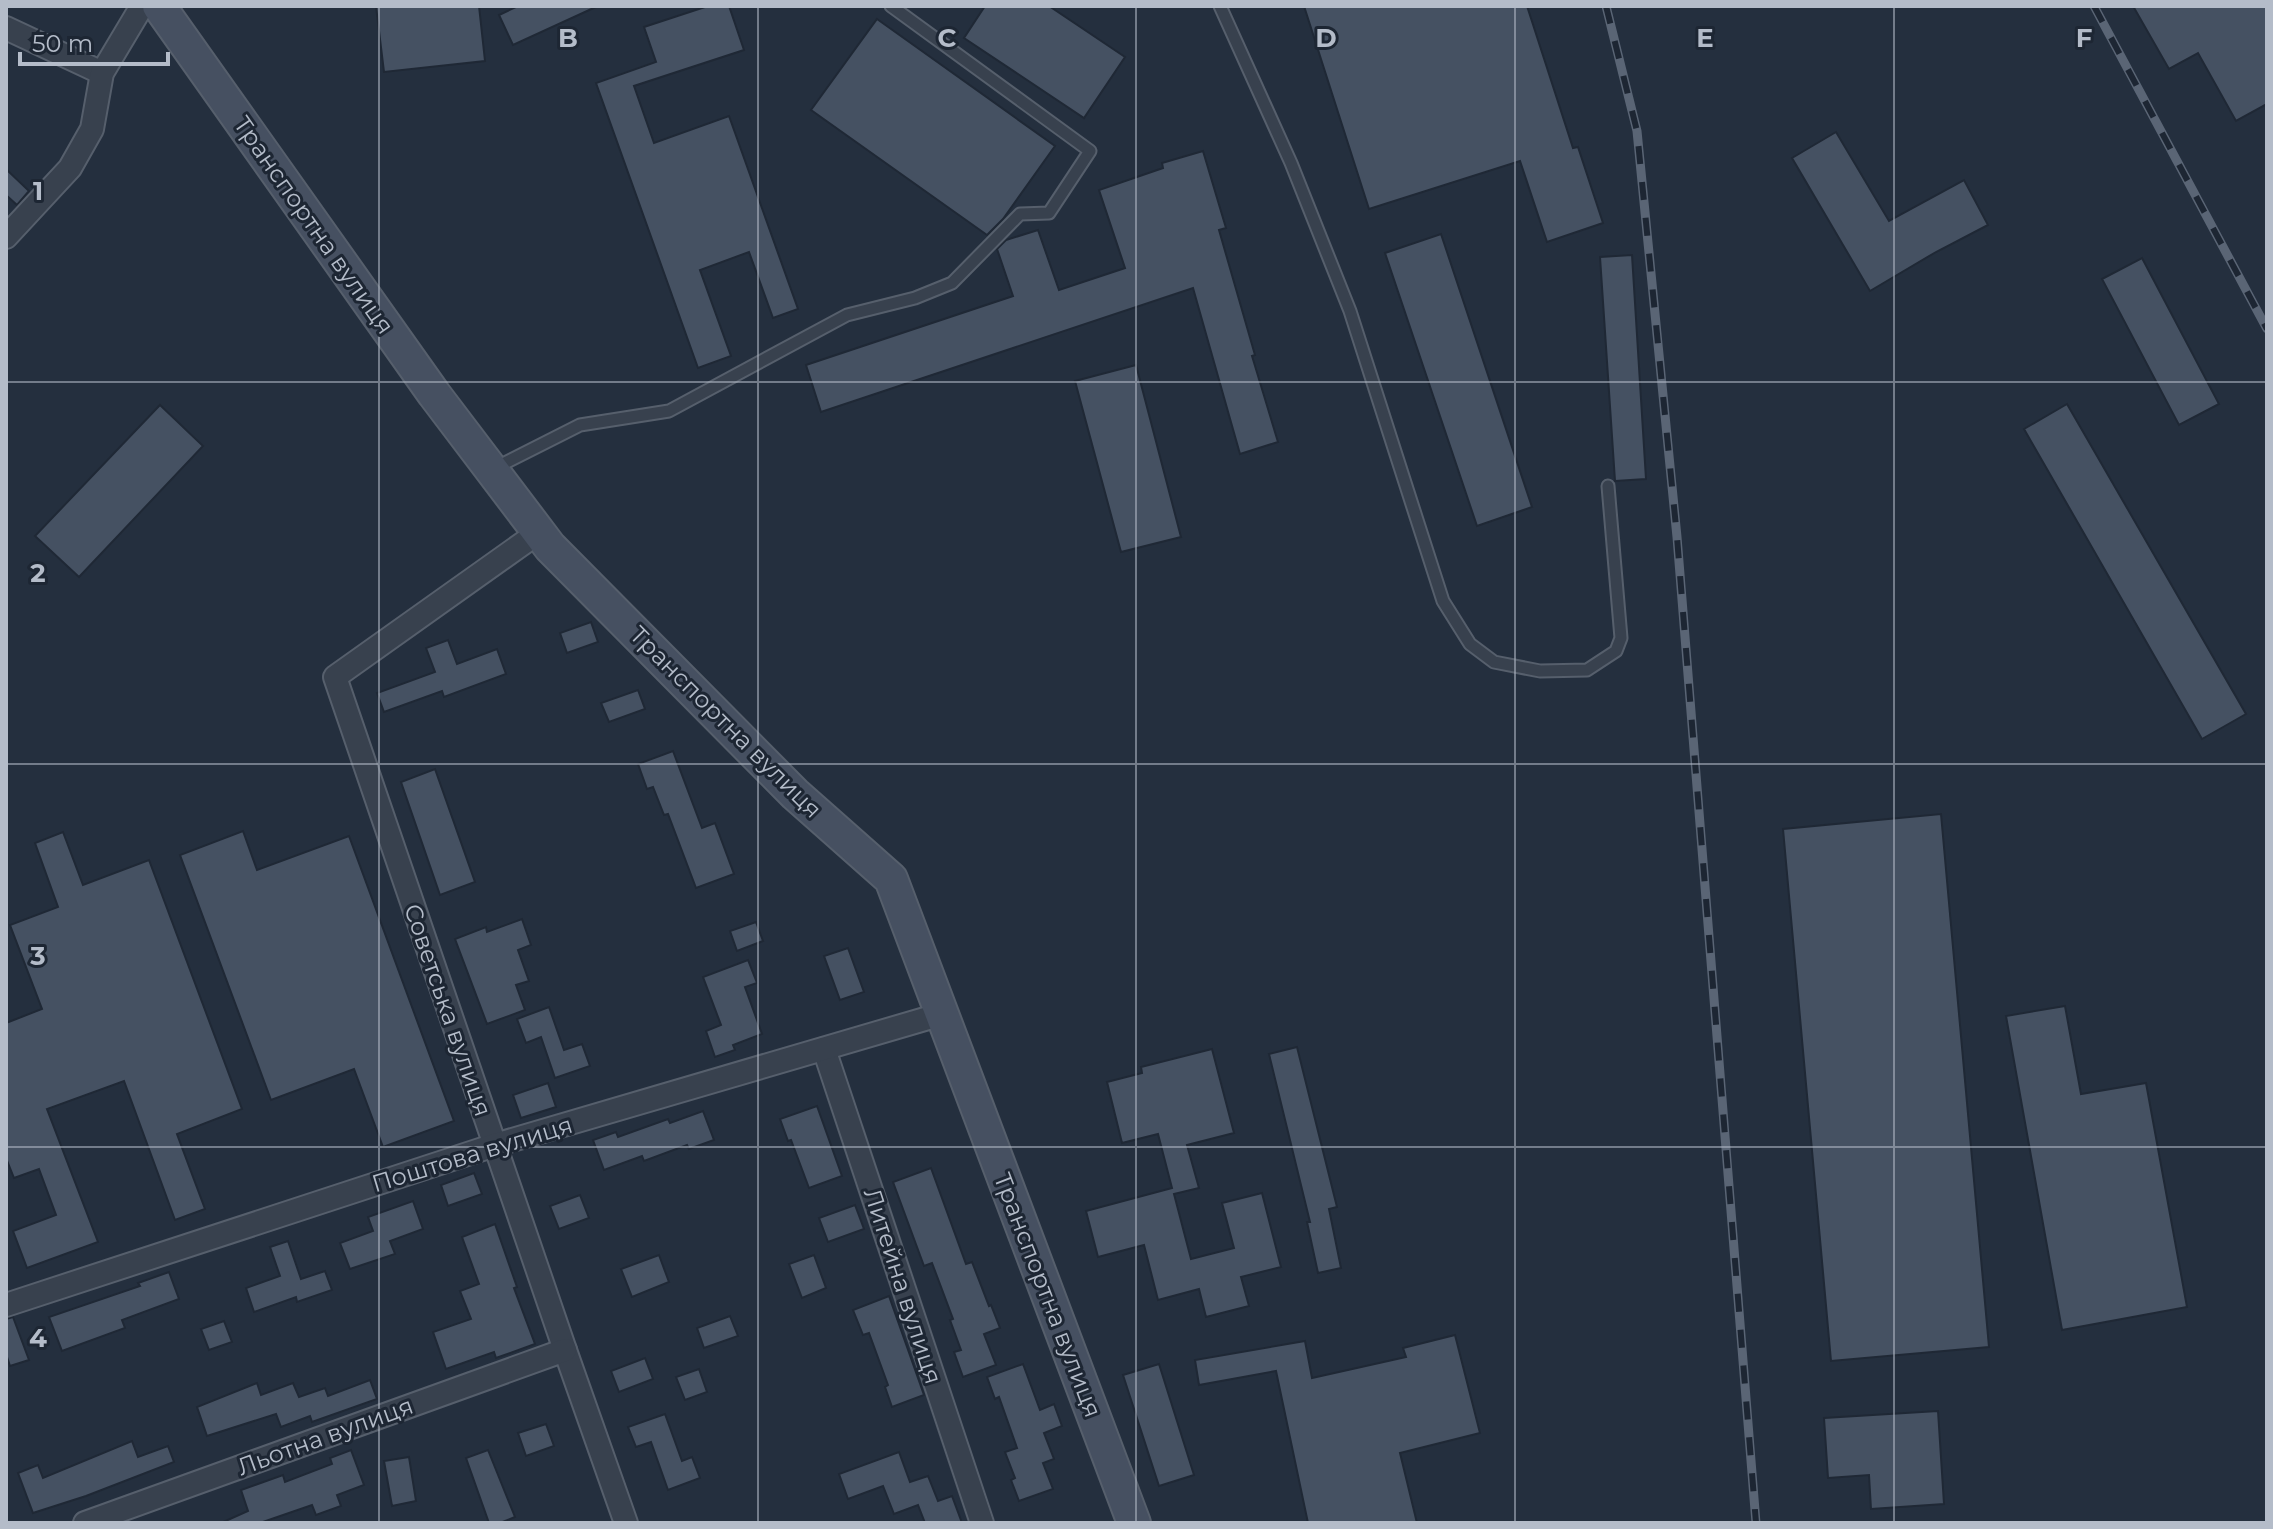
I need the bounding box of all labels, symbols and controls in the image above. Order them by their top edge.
scale bar [20,16,168,66]
text: B [558,22,578,54]
text: C [938,22,957,54]
text: D [1315,22,1337,54]
text: E [1696,22,1714,54]
text: F [2076,22,2092,54]
text: 50 m [32,29,93,58]
street label: Транспортна вулиця [228,111,400,339]
text: 1 [33,175,43,207]
text: 2 [30,557,46,589]
street label: Транспортна вулиця [624,620,828,824]
street label: Советська вулиця [398,900,498,1120]
text: 3 [29,940,46,972]
street label: Поштова вулиця [368,1110,576,1198]
street label: Транспортна вулиця [988,1169,1108,1421]
street label: Литейна вулиця [858,1184,948,1388]
text: 4 [29,1322,47,1354]
street label: Льотна вулиця [233,1391,417,1481]

